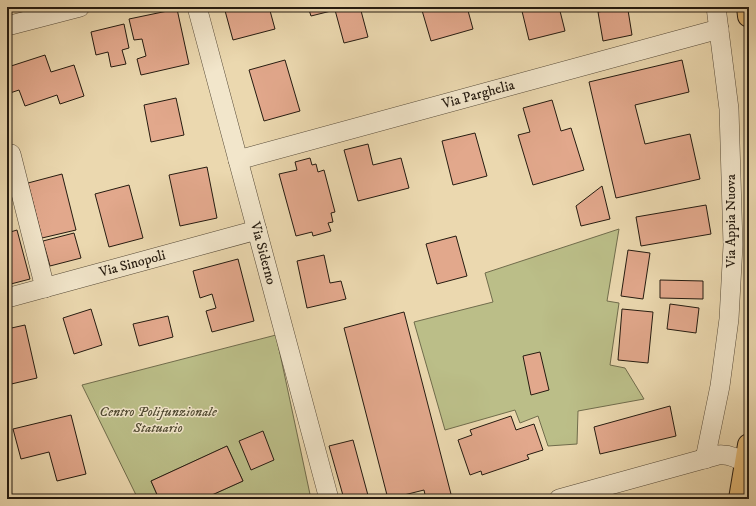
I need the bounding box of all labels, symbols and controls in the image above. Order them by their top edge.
street label: Via Parghelia [439,76,517,113]
street label: Via Appia Nuova [722,174,740,269]
street label: Via Siderno [246,219,280,287]
street label: Via Sinopoli [96,246,168,282]
park label: Centro Polifunzionale Statuario [99,403,218,437]

